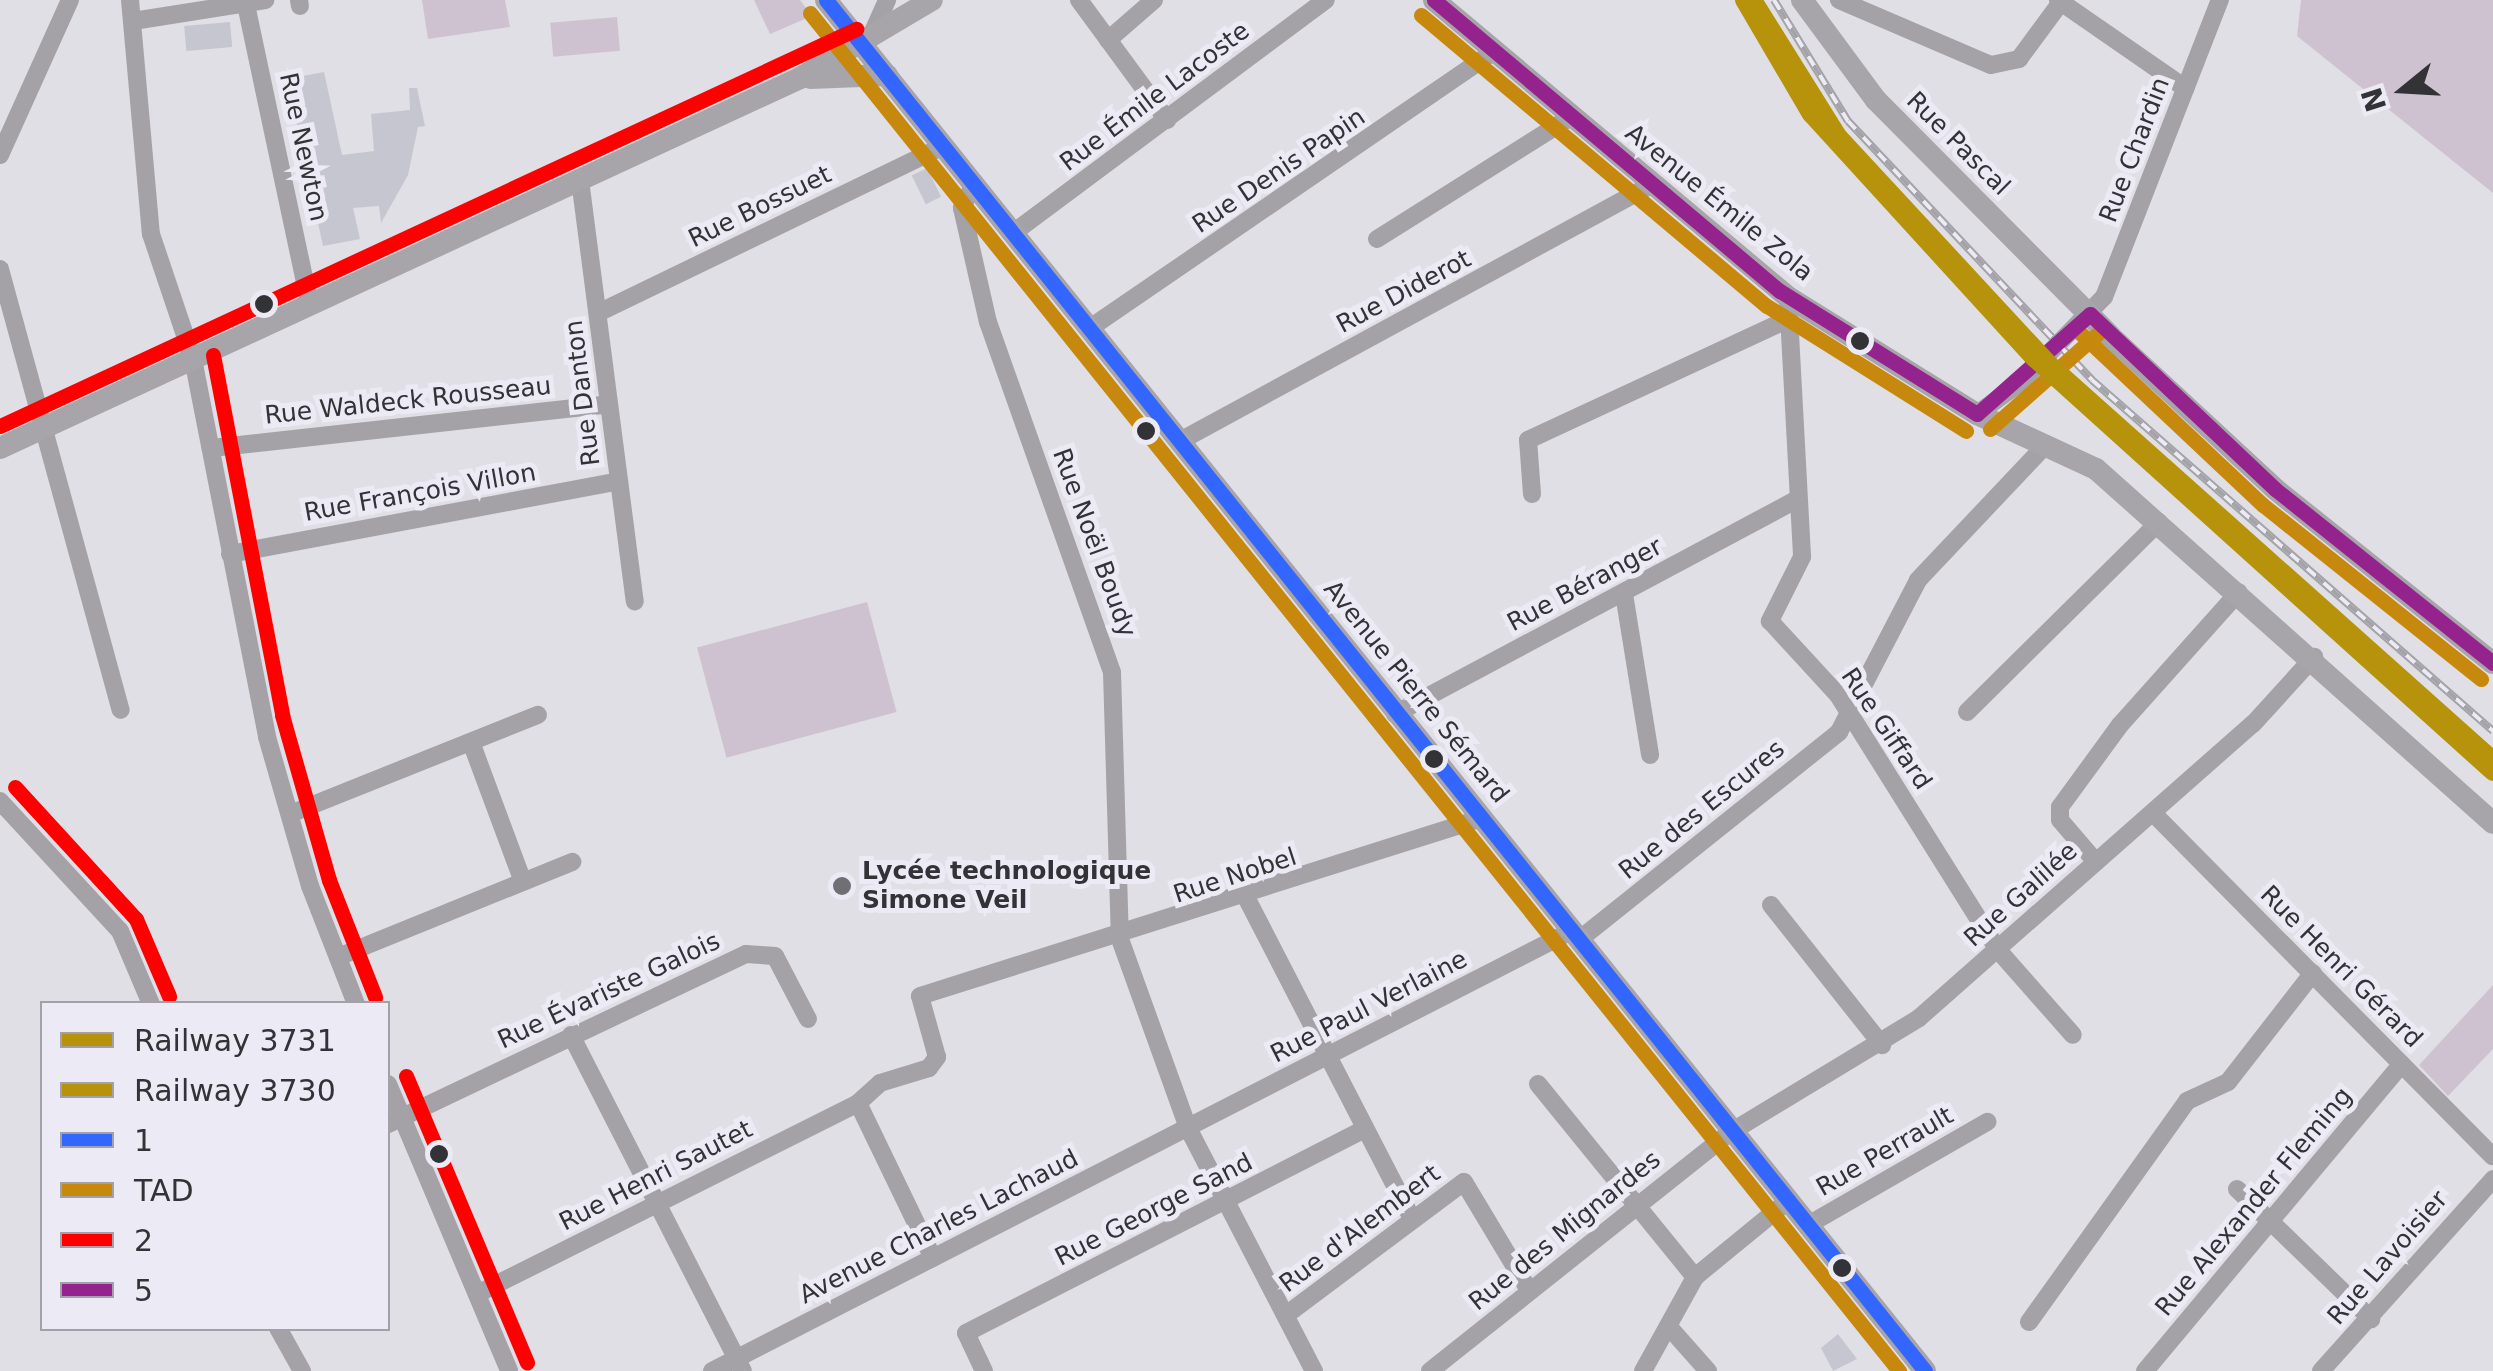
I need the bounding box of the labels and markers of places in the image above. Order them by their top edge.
unlabelled marker [254,294,274,314]
unlabelled marker [1850,331,1870,351]
unlabelled marker [1136,421,1156,441]
unlabelled marker [1424,749,1444,769]
place label: Lycée technologique Simone Veil [862,857,1151,916]
marker: Lycée technologique Simone Veil [831,875,853,897]
unlabelled marker [429,1144,449,1164]
unlabelled marker [1832,1258,1852,1278]

